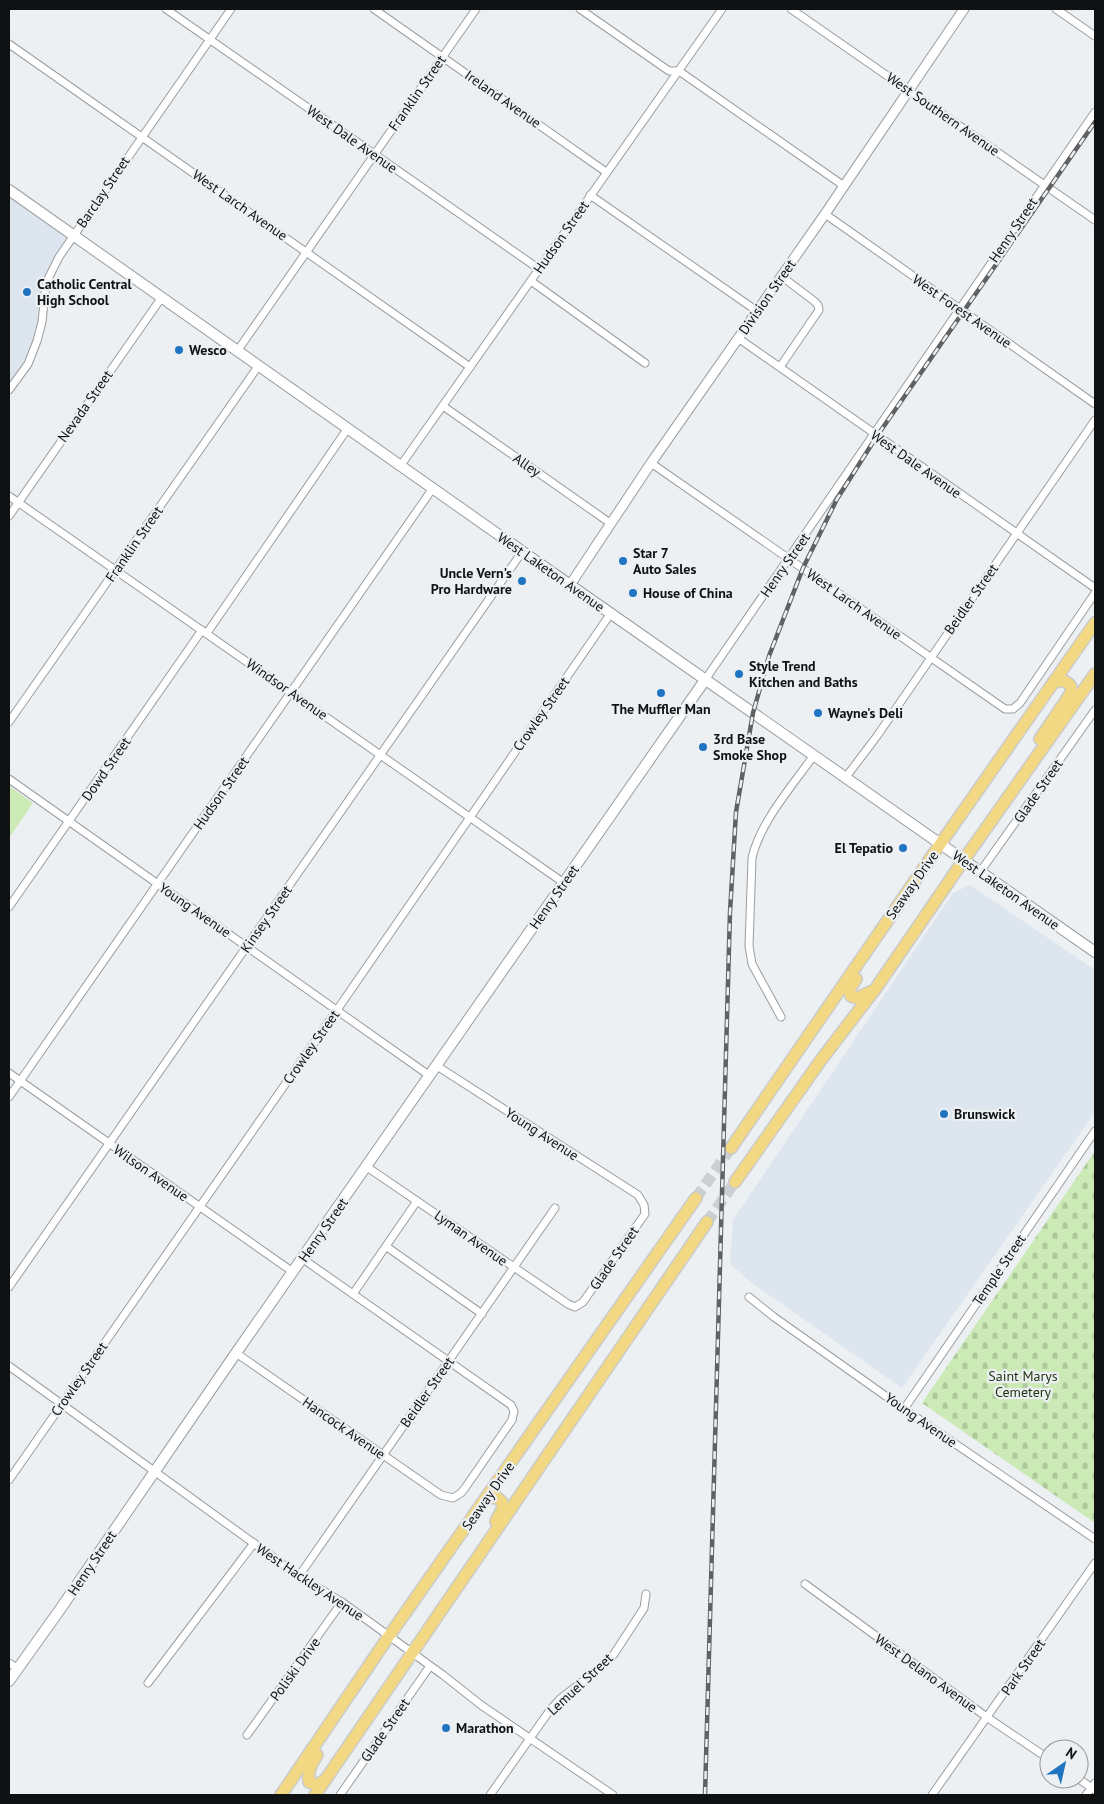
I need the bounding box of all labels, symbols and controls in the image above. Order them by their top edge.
street label: Franklin Street [384,51,450,134]
street label: Ireland Avenue [461,66,545,132]
street label: West Southern Avenue [883,68,1003,160]
street label: West Dale Avenue [303,101,401,177]
street label: Barclay Street [72,152,134,231]
street label: West Larch Avenue [189,165,291,245]
street label: Henry Street [985,194,1041,266]
street label: Hudson Street [529,197,593,277]
street label: Division Street [734,256,800,338]
street label: West Forest Avenue [909,270,1015,352]
place label: Catholic Central High School [37,275,132,309]
marker: Catholic Central High School [21,286,33,298]
place label: Wesco [189,341,227,359]
marker: Wesco [173,344,185,356]
street label: Nevada Street [54,366,117,446]
street label: West Dale Avenue [867,426,965,502]
street label: Alley [510,449,545,481]
street label: Franklin Street [101,502,167,585]
street label: West Laketon Avenue [494,528,608,616]
street label: Henry Street [756,529,814,601]
place label: Star 7 Auto Sales [633,544,696,578]
marker: Star 7 Auto Sales [617,555,629,567]
street label: Beidler Street [940,560,1002,638]
place label: Uncle Vern's Pro Hardware [431,564,512,598]
street label: West Larch Avenue [803,564,905,644]
marker: Uncle Vern's Pro Hardware [516,575,528,587]
place label: House of China [643,584,733,602]
marker: House of China [627,587,639,599]
street label: Windsor Avenue [243,654,331,724]
place label: Style Trend Kitchen and Baths [749,657,858,691]
marker: Style Trend Kitchen and Baths [733,668,745,680]
street label: Crowley Street [509,673,573,755]
marker: The Muffler Man [655,687,667,699]
place label: The Muffler Man [611,700,711,718]
place label: Wayne's Deli [828,704,903,722]
marker: Wayne's Deli [812,707,824,719]
place label: 3rd Base Smoke Shop [713,730,787,764]
street label: Dowd Street [77,733,135,804]
marker: 3rd Base Smoke Shop [697,741,709,753]
street label: Hudson Street [189,753,253,833]
street label: Glade Street [1009,755,1067,826]
place label: El Tepatio [835,839,893,857]
marker: El Tepatio [897,842,909,854]
street label: West Laketon Avenue [949,846,1063,934]
street label: Seaway Drive [882,847,942,923]
street label: Henry Street [525,861,583,933]
street label: Young Avenue [155,879,235,941]
street label: Kinsey Street [236,882,296,956]
street label: Crowley Street [279,1006,343,1088]
street label: Young Avenue [502,1104,582,1164]
place label: Brunswick [954,1105,1015,1123]
marker: Brunswick [938,1108,950,1120]
street label: Wilson Avenue [110,1141,192,1205]
street label: Henry Street [294,1194,352,1266]
street label: Lyman Avenue [431,1206,511,1270]
street label: Glade Street [585,1222,643,1293]
street label: Temple Street [968,1230,1030,1309]
street label: Crowley Street [47,1338,111,1420]
street label: Beidler Street [396,1353,458,1431]
park label: Saint Marys Cemetery [988,1367,1058,1401]
street label: Young Avenue [881,1389,961,1451]
street label: Hancock Avenue [299,1393,389,1463]
street label: Seaway Drive [458,1458,518,1534]
street label: Henry Street [64,1527,120,1599]
street label: West Hackley Avenue [253,1539,367,1625]
street label: West Delano Avenue [871,1630,981,1716]
street label: Poliski Drive [266,1634,324,1704]
street label: Park Street [997,1635,1049,1699]
street label: Lemuel Street [543,1649,617,1719]
street label: Glade Street [356,1694,414,1765]
place label: Marathon [456,1719,514,1737]
marker: Marathon [440,1722,452,1734]
north arrow [1039,1739,1089,1789]
text: N [1062,1743,1080,1763]

